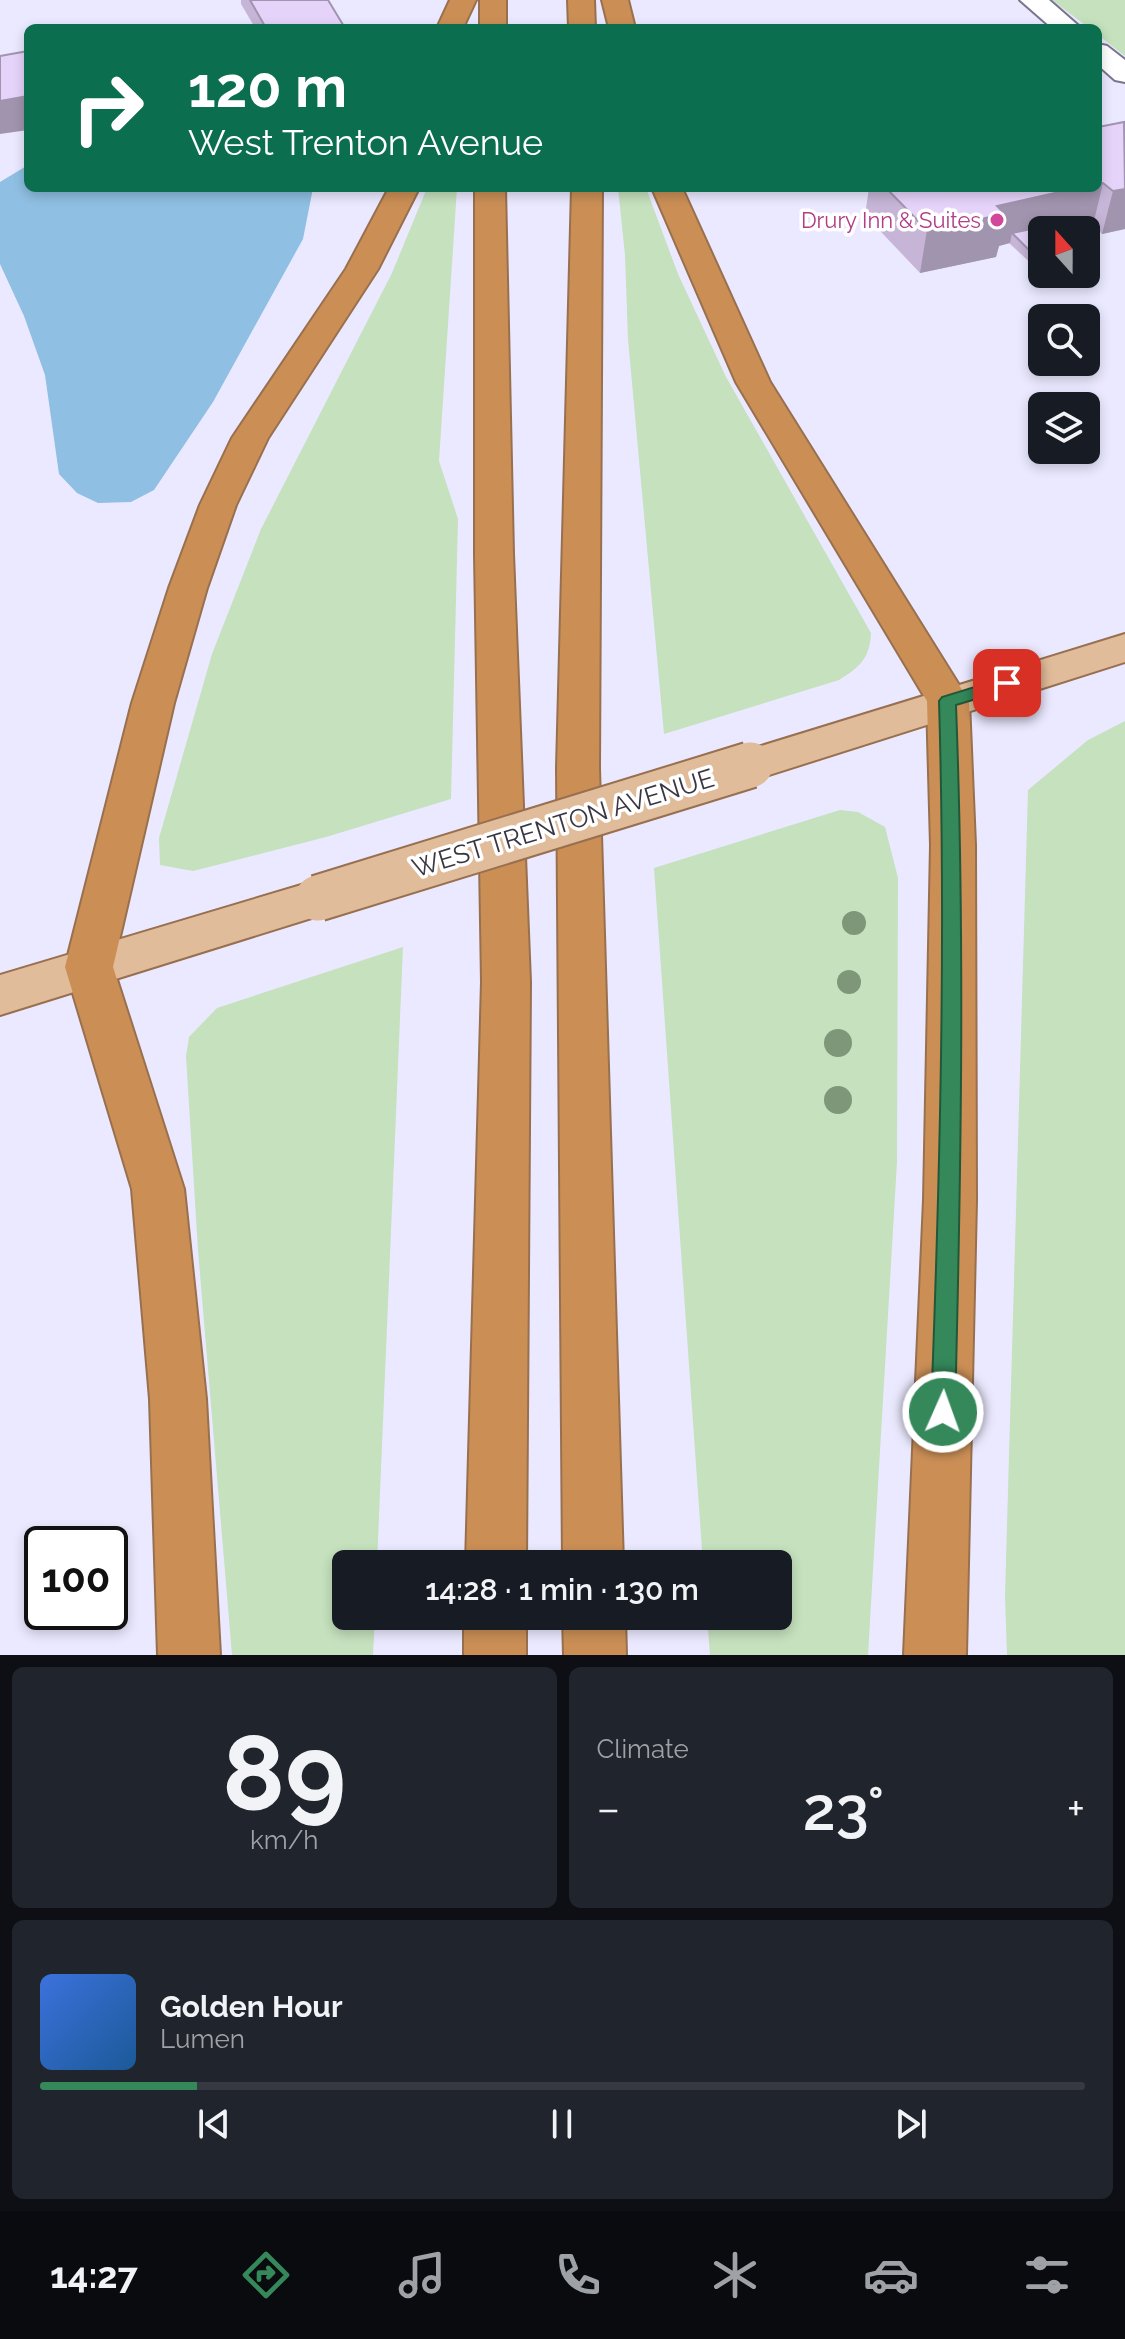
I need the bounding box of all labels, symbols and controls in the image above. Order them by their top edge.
text: 120 m [188,54,347,120]
icon: right [56,56,160,160]
text: West Trenton Avenue [188,121,543,163]
place label: Drury Inn & Suites [801,207,981,233]
marker: Drury Inn & Suites [988,211,1006,229]
north arrow [1028,216,1100,288]
map controls [1028,216,1100,464]
button: search [1028,304,1100,376]
button: layers [1028,392,1100,464]
pin [973,649,1041,717]
icon: arrive [985,661,1029,705]
street label: WEST TRENTON AVENUE [408,763,718,883]
position arrow [901,1370,985,1454]
speed limit sign: 100 [24,1526,128,1630]
text: 14:28 · 1 min · 130 m [425,1572,699,1607]
text: 89 [222,1712,346,1834]
text: Climate [597,1734,689,1764]
text: 23° [803,1774,884,1844]
text: − [597,1783,620,1834]
text: + [1067,1783,1085,1834]
text: km/h [250,1825,319,1855]
text: Golden Hour [160,1989,343,2024]
text: Lumen [160,2024,245,2054]
icon: previous [192,2102,236,2146]
icon: pause [540,2102,584,2146]
icon: next [889,2102,933,2146]
icon: directions [238,2247,294,2303]
icon: music [394,2247,450,2303]
icon: phone [550,2247,606,2303]
icon: climate [707,2247,763,2303]
icon: car [863,2247,919,2303]
icon: filters [1019,2247,1075,2303]
text: 14:27 [50,2254,138,2296]

